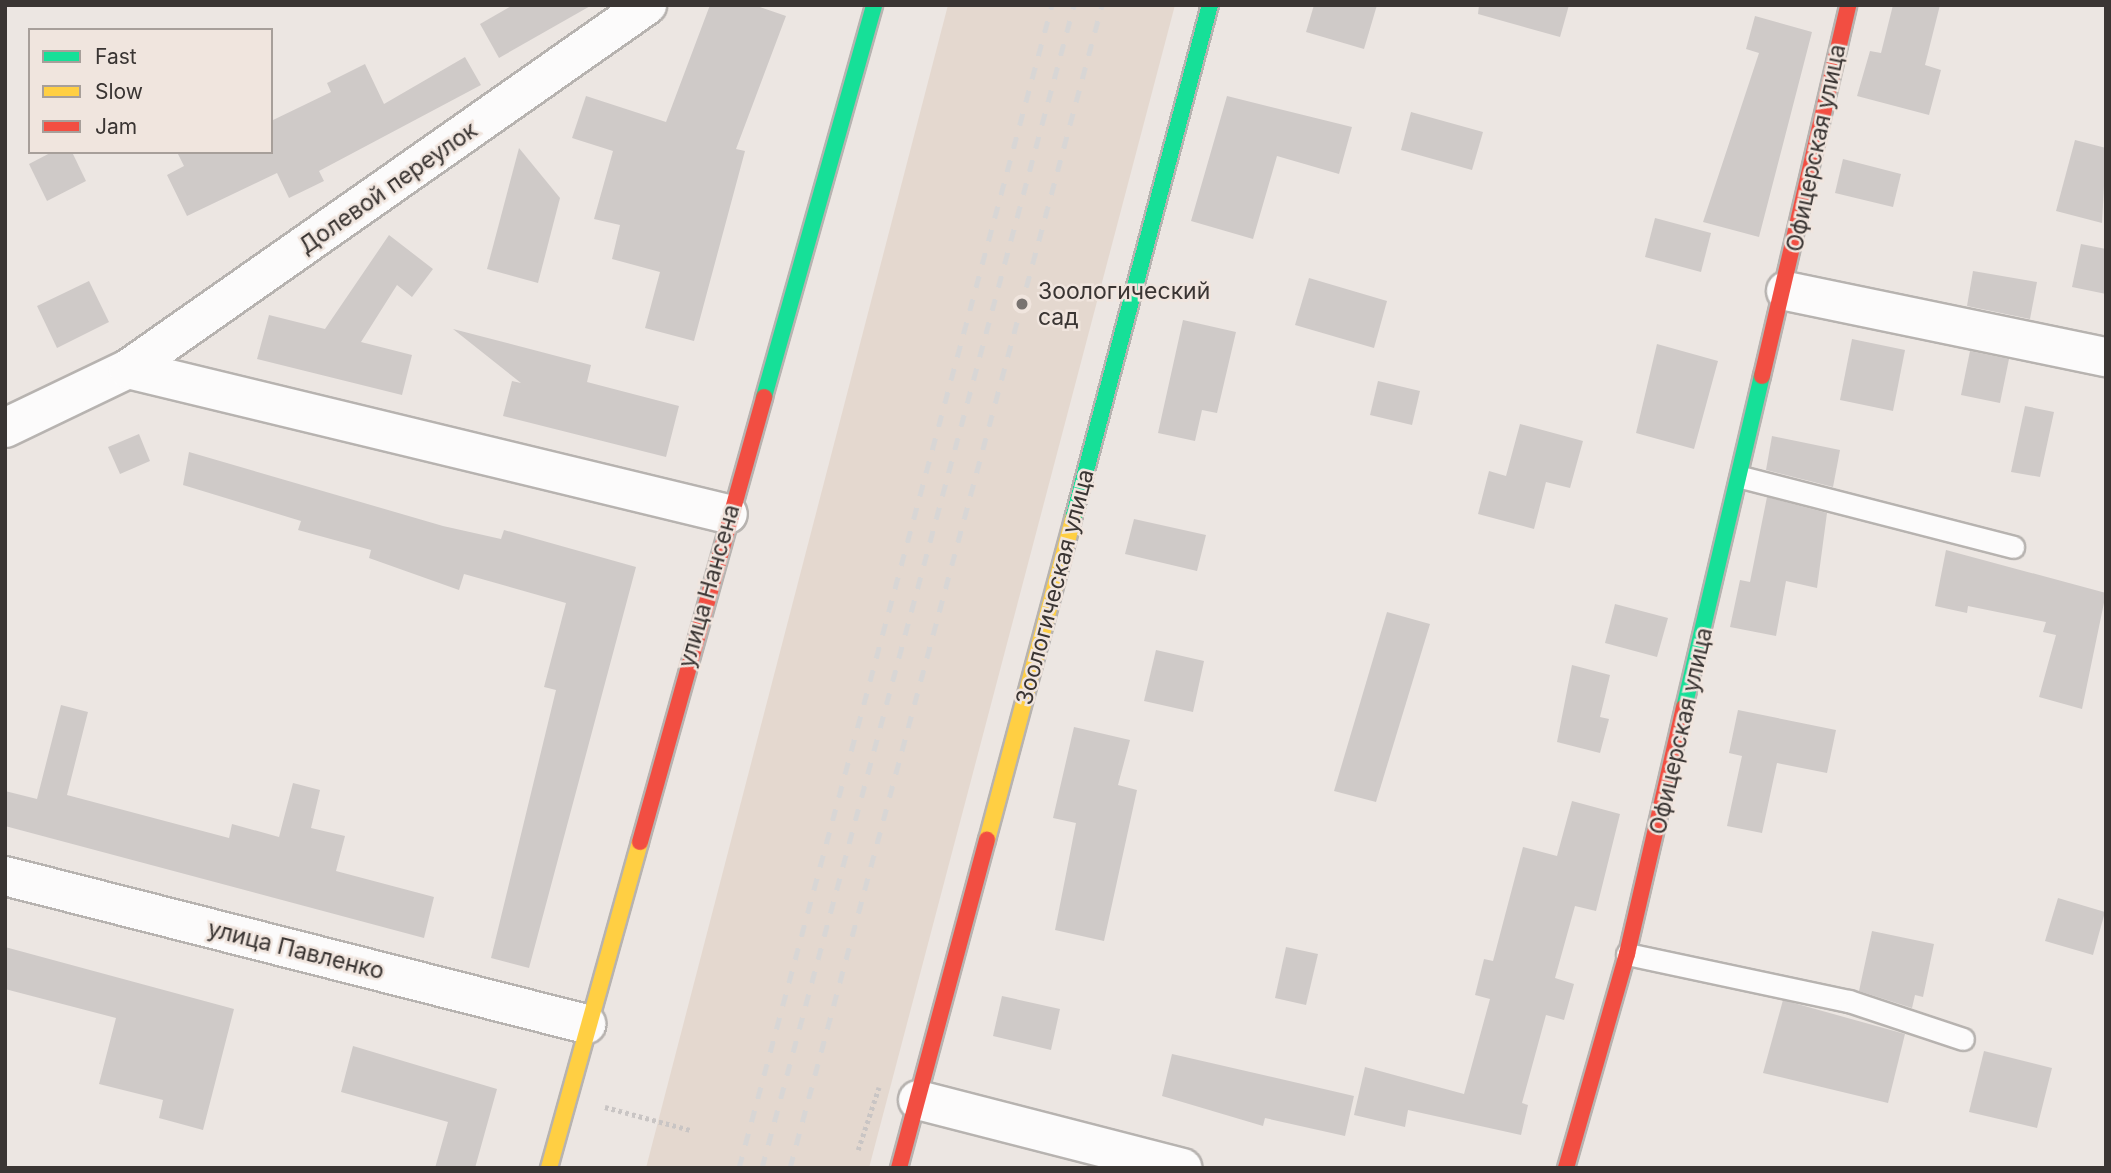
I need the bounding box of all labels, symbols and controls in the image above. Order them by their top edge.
legend [28,28,273,154]
street label: Офицерская улица [1781,42,1851,254]
text: Fast [95,44,137,69]
text: Slow [95,79,143,104]
text: Jam [95,114,137,139]
street label: Долевой переулок [293,116,483,260]
place label: Зоологический сад [1038,277,1210,331]
marker: Зоологический сад [1012,294,1032,314]
street label: Зоологическая улица [1010,466,1100,708]
street label: улица Нансена [673,501,745,671]
street label: Офицерская улица [1644,625,1718,837]
street label: улица Павленко [205,915,387,985]

